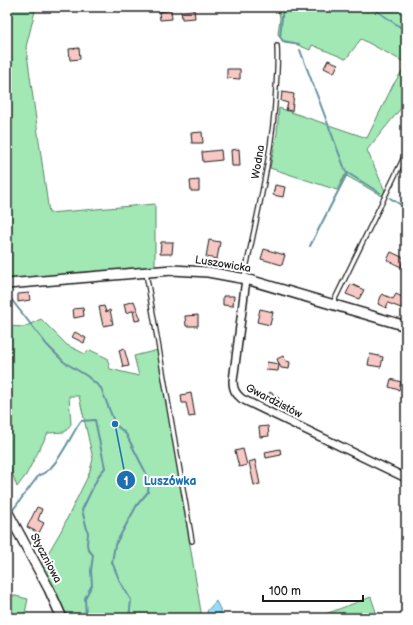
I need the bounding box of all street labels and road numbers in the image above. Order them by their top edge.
street label: Wodna [249,144,267,180]
street label: Luszowicka [194,253,252,275]
street label: Gwardzistów [244,381,305,421]
street label: Styczniowa [28,531,64,585]

